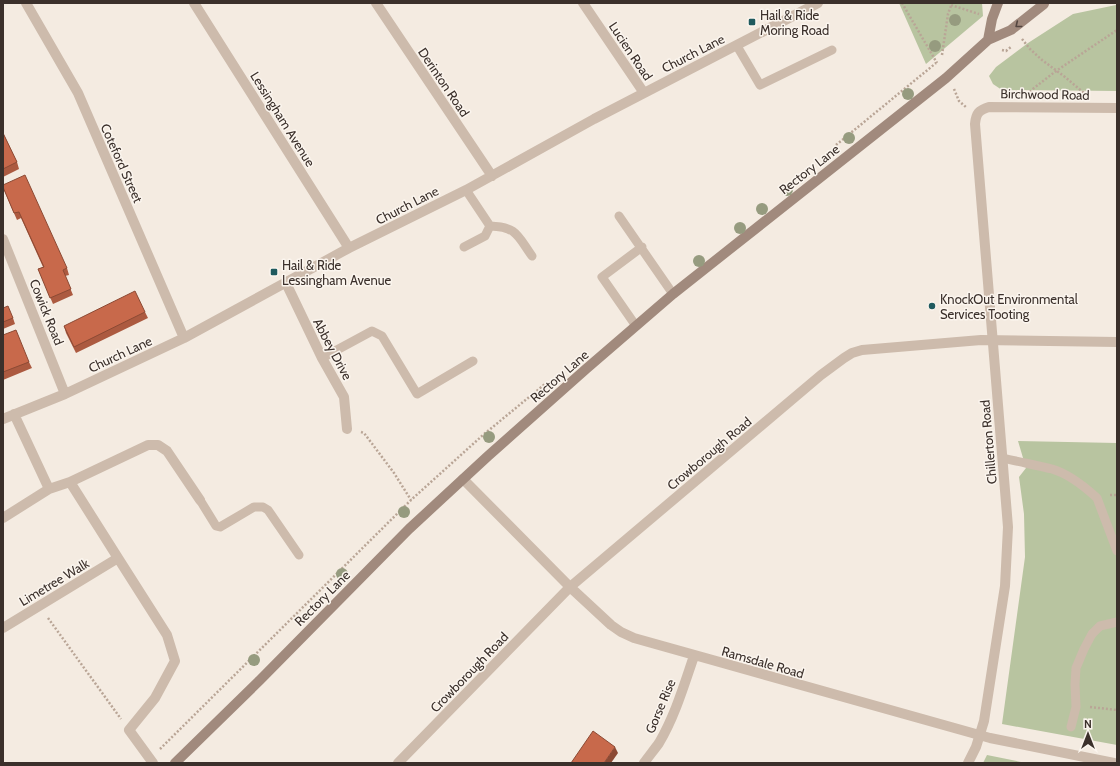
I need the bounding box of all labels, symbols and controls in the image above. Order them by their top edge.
place label: Hail & Ride Moring Road [760,7,829,38]
marker: Hail & Ride Moring Road [747,17,757,27]
street label: Lucien Road [606,19,656,83]
one-way arrow [1015,20,1022,27]
street label: Church Lane [659,30,727,76]
street label: Derinton Road [415,44,473,120]
street label: Lessingham Avenue [247,68,319,170]
street label: Birchwood Road [1000,85,1090,103]
street label: Coteford Street [97,121,147,205]
street label: Rectory Lane [776,140,843,197]
street label: Church Lane [373,182,441,228]
place label: Hail & Ride Lessingham Avenue [282,257,391,288]
marker: Hail & Ride Lessingham Avenue [269,267,279,277]
street label: Cowick Road [26,277,68,347]
place label: KnockOut Environmental Services Tooting [940,291,1078,322]
marker: KnockOut Environmental Services Tooting [927,301,937,311]
street label: Abbey Drive [310,315,356,383]
street label: Church Lane [86,332,155,376]
street label: Rectory Lane [527,346,592,406]
street label: Chillerton Road [976,399,1000,485]
street label: Crowborough Road [664,413,754,493]
street label: Limetree Walk [16,555,92,609]
street label: Rectory Lane [291,567,353,629]
street label: Crowborough Road [427,629,511,715]
street label: Ramsdale Road [720,643,806,681]
street label: Gorse Rise [641,676,679,736]
north arrow [1068,714,1108,754]
text: N [1084,717,1092,731]

